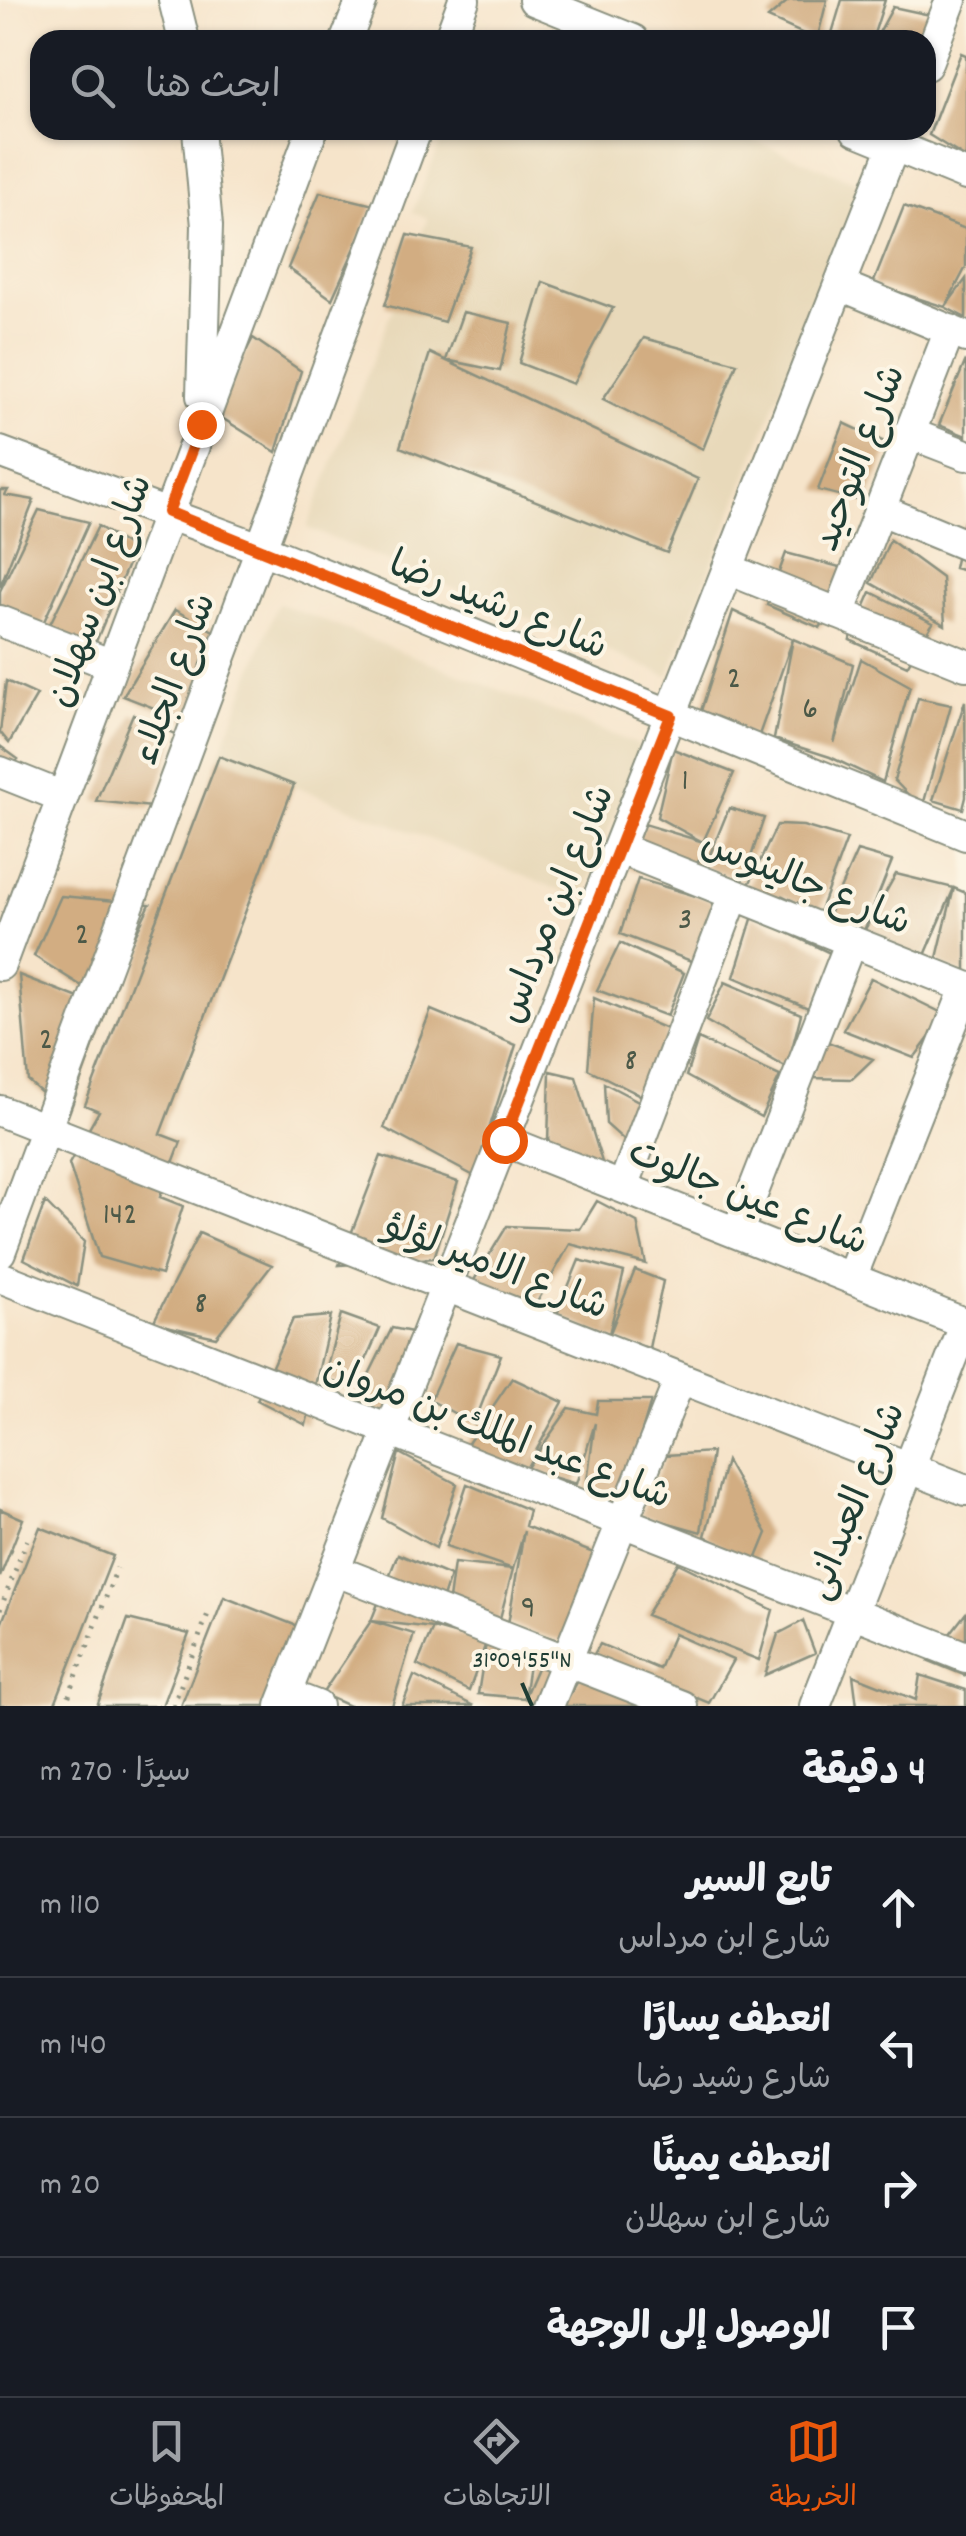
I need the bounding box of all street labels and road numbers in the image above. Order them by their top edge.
street label: شارع التوحيد [801,358,923,560]
street label: شارع ابن سهلان [35,468,170,716]
street label: شارع رشيد رضا [379,539,615,677]
street label: شارع الجلاء [121,586,234,774]
street label: شارع ابن مرداس [486,778,632,1033]
street label: شارع جالينوس [692,819,918,953]
street label: شارع عين جالوت [619,1127,875,1273]
street label: شارع الامير لؤلؤ [372,1200,615,1337]
street label: شارع عبد الملك بن مروان [314,1343,678,1527]
street label: شارع العبدانى [793,1395,923,1609]

